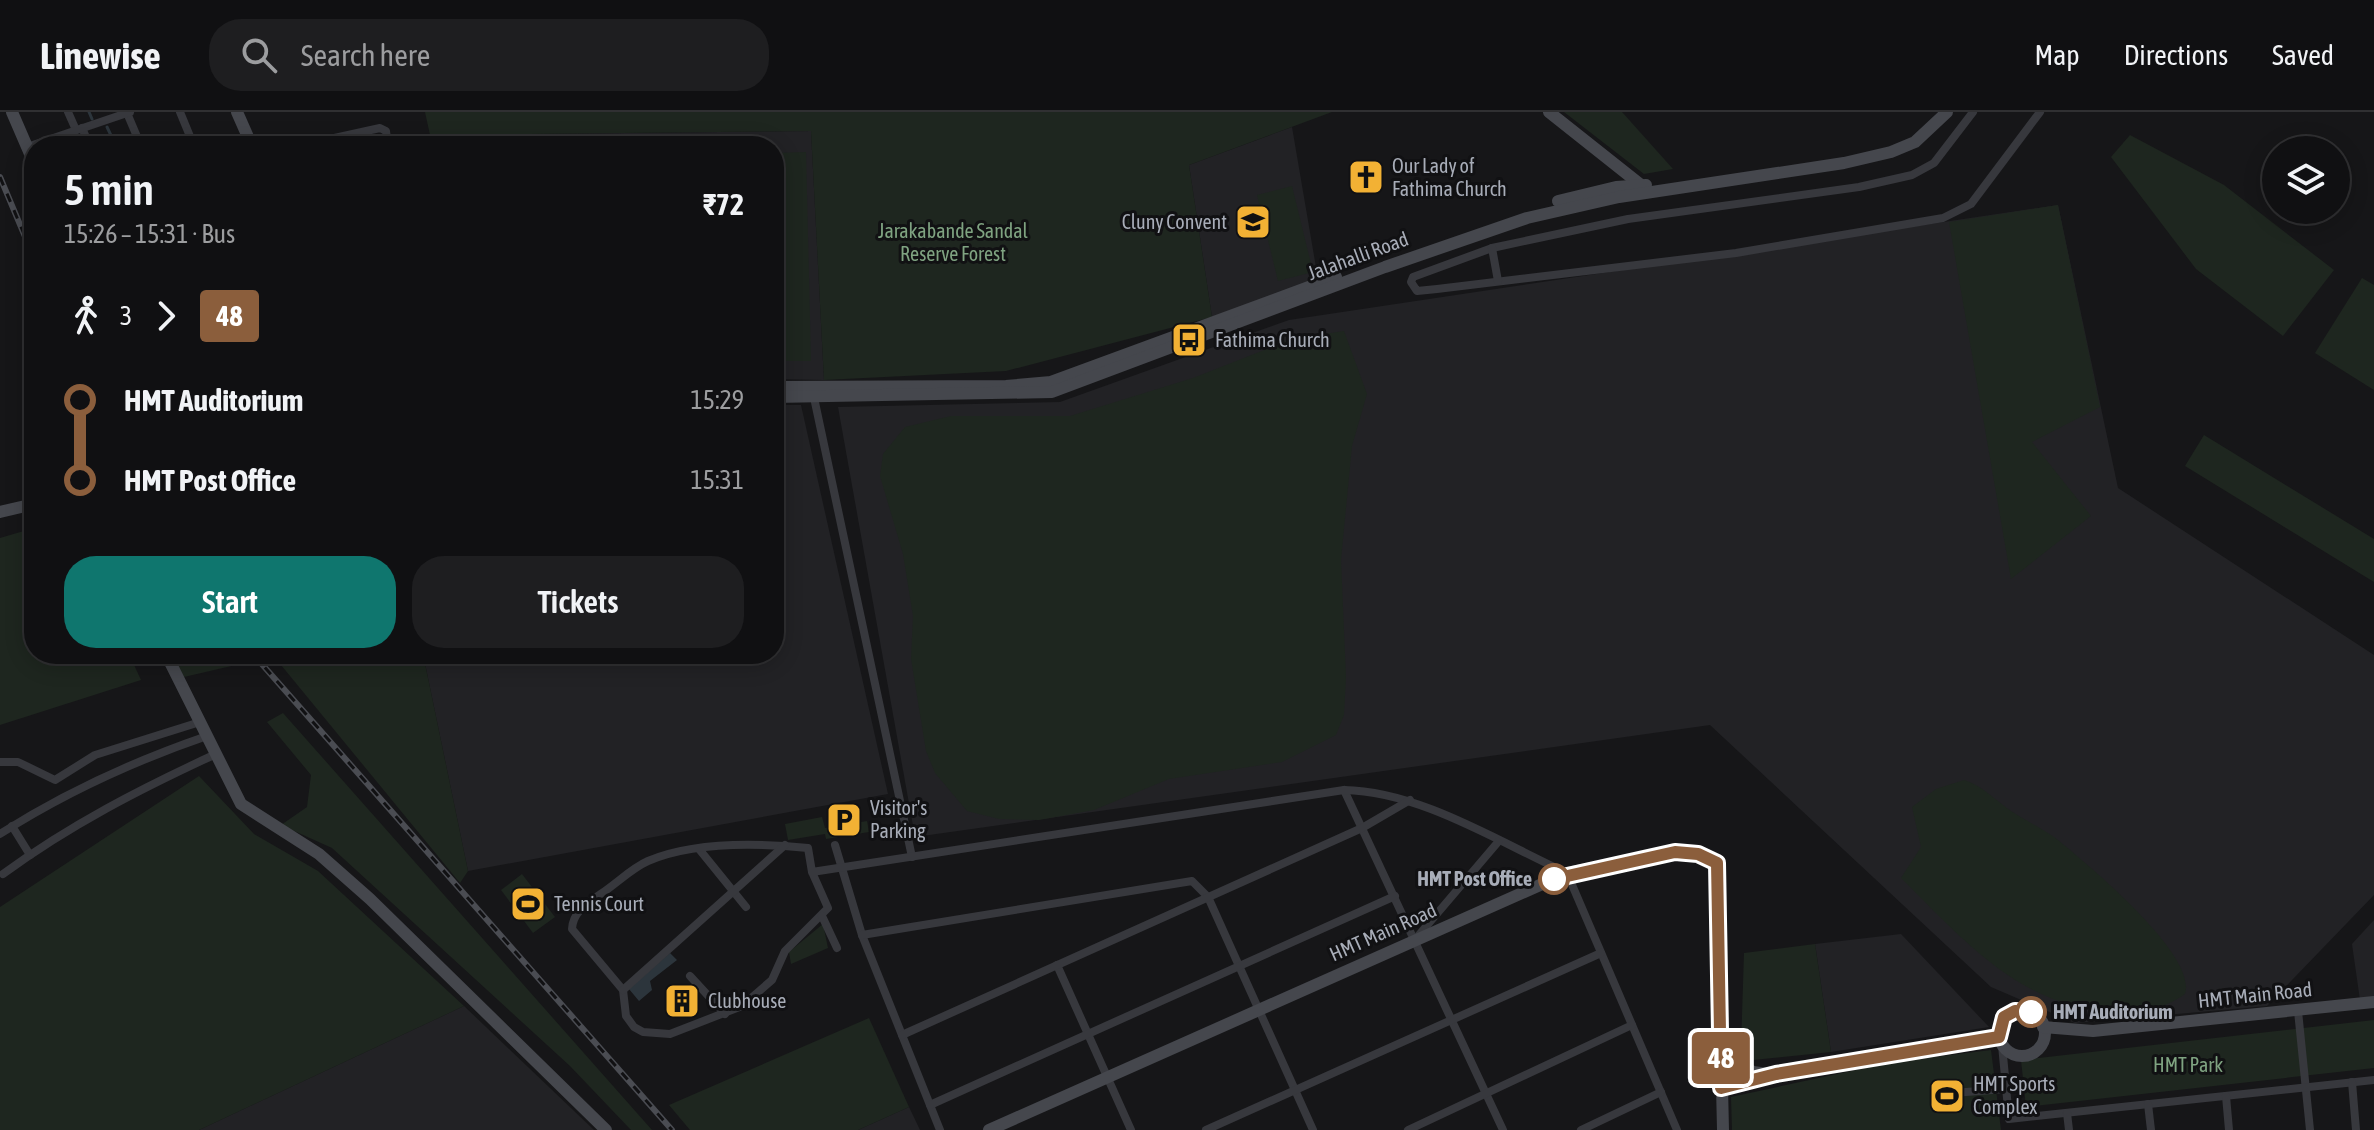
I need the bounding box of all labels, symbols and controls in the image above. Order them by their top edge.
search box [209,19,769,91]
icon: search [237,33,281,77]
text: Linewise [40,34,161,77]
text: Search here [301,38,430,72]
text: Map [2035,39,2080,71]
text: Directions [2124,39,2228,71]
text: Saved [2272,39,2334,71]
map controls [2262,136,2350,224]
button: layers [2262,136,2350,224]
place label: Our Lady of Fathima Church [1392,154,1507,200]
church icon: Our Lady of Fathima Church [1347,158,1385,196]
text: 5 min [64,164,154,214]
text: ₹72 [703,187,744,221]
school or university icon: Cluny Convent [1234,203,1272,241]
place label: Cluny Convent [1122,210,1227,233]
text: 15:26 – 15:31 · Bus [64,219,235,249]
park label: Jarakabande Sandal Reserve Forest [878,219,1029,265]
street label: Jalahalli Road [1304,227,1411,284]
icon: walk [64,294,108,338]
icon: forward [144,294,188,338]
text: 48 [216,300,243,332]
text: 3 [120,301,132,331]
bus stop icon: Fathima Church [1170,321,1208,359]
place label: Fathima Church [1215,328,1330,351]
text: HMT Auditorium [124,383,303,417]
text: 15:29 [690,385,744,415]
text: HMT Post Office [124,463,296,497]
text: 15:31 [690,465,744,495]
button: Start [64,556,396,648]
button: Tickets [412,556,744,648]
place label: Visitor's Parking [870,796,927,842]
parking icon: Visitor's Parking [825,801,863,839]
marker: HMT Post Office [1539,864,1569,894]
place label: HMT Post Office [1417,867,1532,890]
sports icon: Tennis Court [509,885,547,923]
place label: Tennis Court [554,892,644,915]
street label: HMT Main Road [1326,898,1440,965]
street label: HMT Main Road [2197,977,2313,1012]
building icon: Clubhouse [663,982,701,1020]
place label: Clubhouse [708,989,786,1012]
marker: HMT Auditorium [2016,997,2046,1027]
place label: HMT Auditorium [2053,1000,2173,1023]
line badge: 48 [1685,1032,1757,1084]
text: 48 [1708,1042,1734,1074]
park label: HMT Park [2153,1053,2223,1076]
place label: HMT Sports Complex [1973,1072,2055,1118]
sports icon: HMT Sports Complex [1928,1077,1966,1115]

